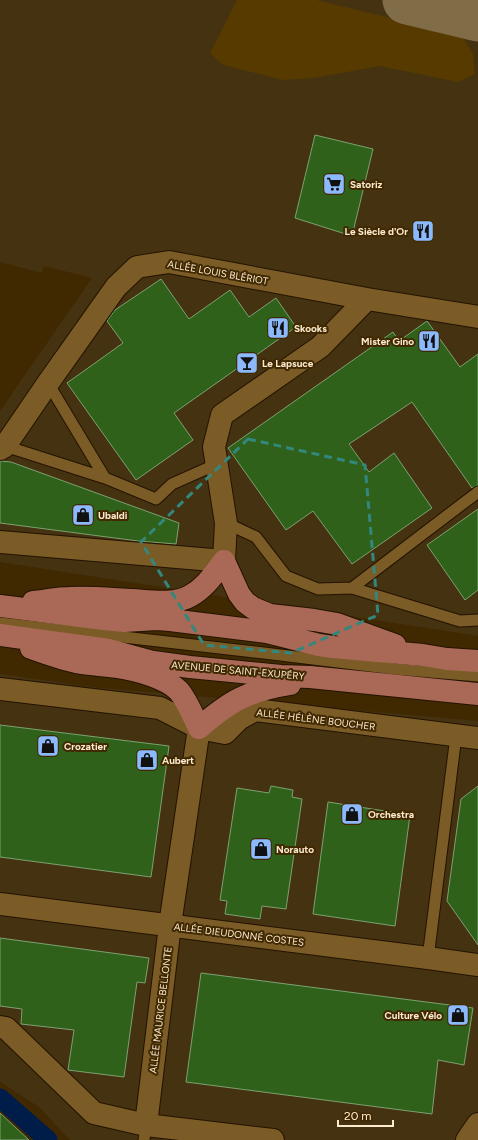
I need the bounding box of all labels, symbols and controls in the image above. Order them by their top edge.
supermarket icon: Satoriz [321,171,347,197]
place label: Satoriz [350,178,383,191]
restaurant icon: Le Siècle d'Or [410,218,436,244]
place label: Le Siècle d'Or [345,225,408,238]
street label: ALLÉE LOUIS BLÉRIOT [167,257,270,288]
restaurant icon: Skooks [265,315,291,341]
place label: Skooks [294,322,327,335]
restaurant icon: Mister Gino [416,328,442,354]
place label: Mister Gino [361,335,414,348]
bar icon: Le Lapsuce [234,350,260,376]
place label: Le Lapsuce [262,357,314,370]
shop icon: Ubaldi [70,502,96,528]
place label: Ubaldi [98,509,128,522]
street label: AVENUE DE SAINT-EXUPÉRY [171,658,305,683]
street label: ALLÉE HÉLÈNE BOUCHER [256,706,376,733]
shop icon: Crozatier [35,733,61,759]
place label: Crozatier [64,740,107,753]
shop icon: Aubert [134,747,160,773]
place label: Aubert [162,754,194,767]
shop icon: Orchestra [339,801,365,827]
place label: Orchestra [368,808,414,821]
shop icon: Norauto [248,836,274,862]
place label: Norauto [276,843,314,856]
street label: ALLÉE DIEUDONNÉ COSTES [173,920,305,949]
street label: ALLÉE MAURICE BELLONTE [146,946,175,1074]
shop icon: Culture Vélo [445,1002,471,1028]
place label: Culture Vélo [385,1009,442,1022]
scale bar [338,1102,393,1128]
text: 20 m [344,1109,372,1123]

